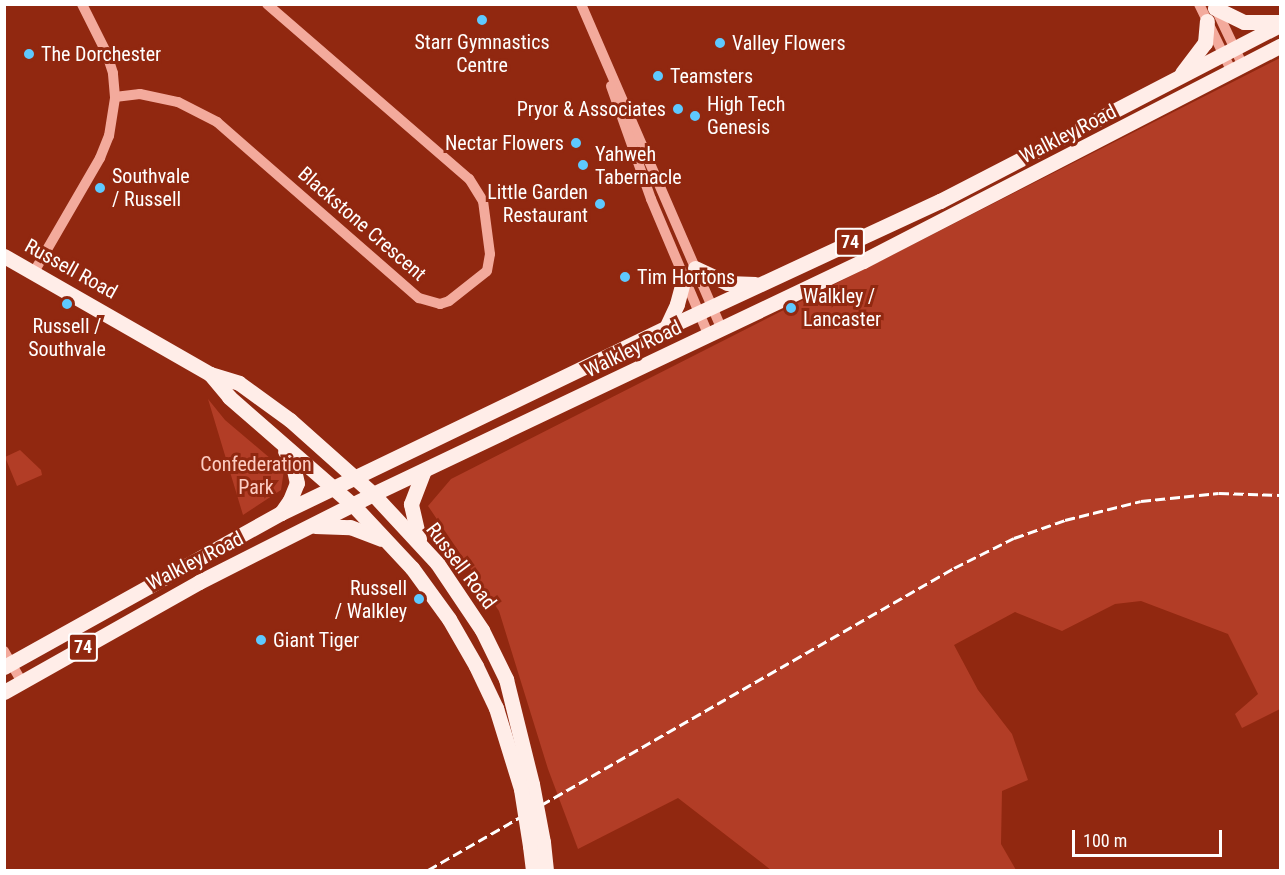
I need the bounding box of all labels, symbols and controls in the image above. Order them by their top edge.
marker: Starr Gymnastics Centre [475,13,489,27]
place label: Starr Gymnastics Centre [414,30,550,77]
place label: Valley Flowers [732,31,846,55]
marker: Valley Flowers [713,36,727,50]
place label: The Dorchester [41,42,161,66]
marker: The Dorchester [22,47,36,61]
place label: Teamsters [670,64,753,88]
marker: Teamsters [651,69,665,83]
place label: High Tech Genesis [707,92,786,139]
place label: Pryor & Associates [517,97,666,121]
street label: Walkley Road [1016,99,1120,169]
marker: Pryor & Associates [671,102,685,116]
marker: High Tech Genesis [688,109,702,123]
place label: Nectar Flowers [445,131,564,155]
marker: Nectar Flowers [569,136,583,150]
place label: Yahweh Tabernacle [595,142,682,189]
marker: Yahweh Tabernacle [576,158,590,172]
street label: Blackstone Crescent [293,162,431,286]
place label: Southvale / Russell [112,164,190,211]
place label: Little Garden Restaurant [487,180,588,227]
marker: Southvale / Russell [93,181,107,195]
marker: Little Garden Restaurant [593,197,607,211]
road number: 74 [834,227,866,257]
street label: Russell Road [21,234,121,304]
place label: Tim Hortons [637,265,735,289]
marker: Tim Hortons [618,270,632,284]
place label: Walkley / Lancaster [803,284,881,331]
marker: Russell / Southvale [60,297,74,311]
marker: Walkley / Lancaster [784,301,798,315]
place label: Russell / Southvale [28,314,106,361]
street label: Walkley Road [581,315,685,383]
park label: Confederation Park [200,453,312,500]
street label: Russell Road [421,518,501,614]
street label: Walkley Road [143,526,247,596]
place label: Russell / Walkley [335,576,407,623]
marker: Russell / Walkley [412,592,426,606]
place label: Giant Tiger [273,628,360,652]
road number: 74 [66,632,100,662]
marker: Giant Tiger [254,633,268,647]
scale bar [1075,818,1225,856]
text: 100 m [1083,830,1127,851]

